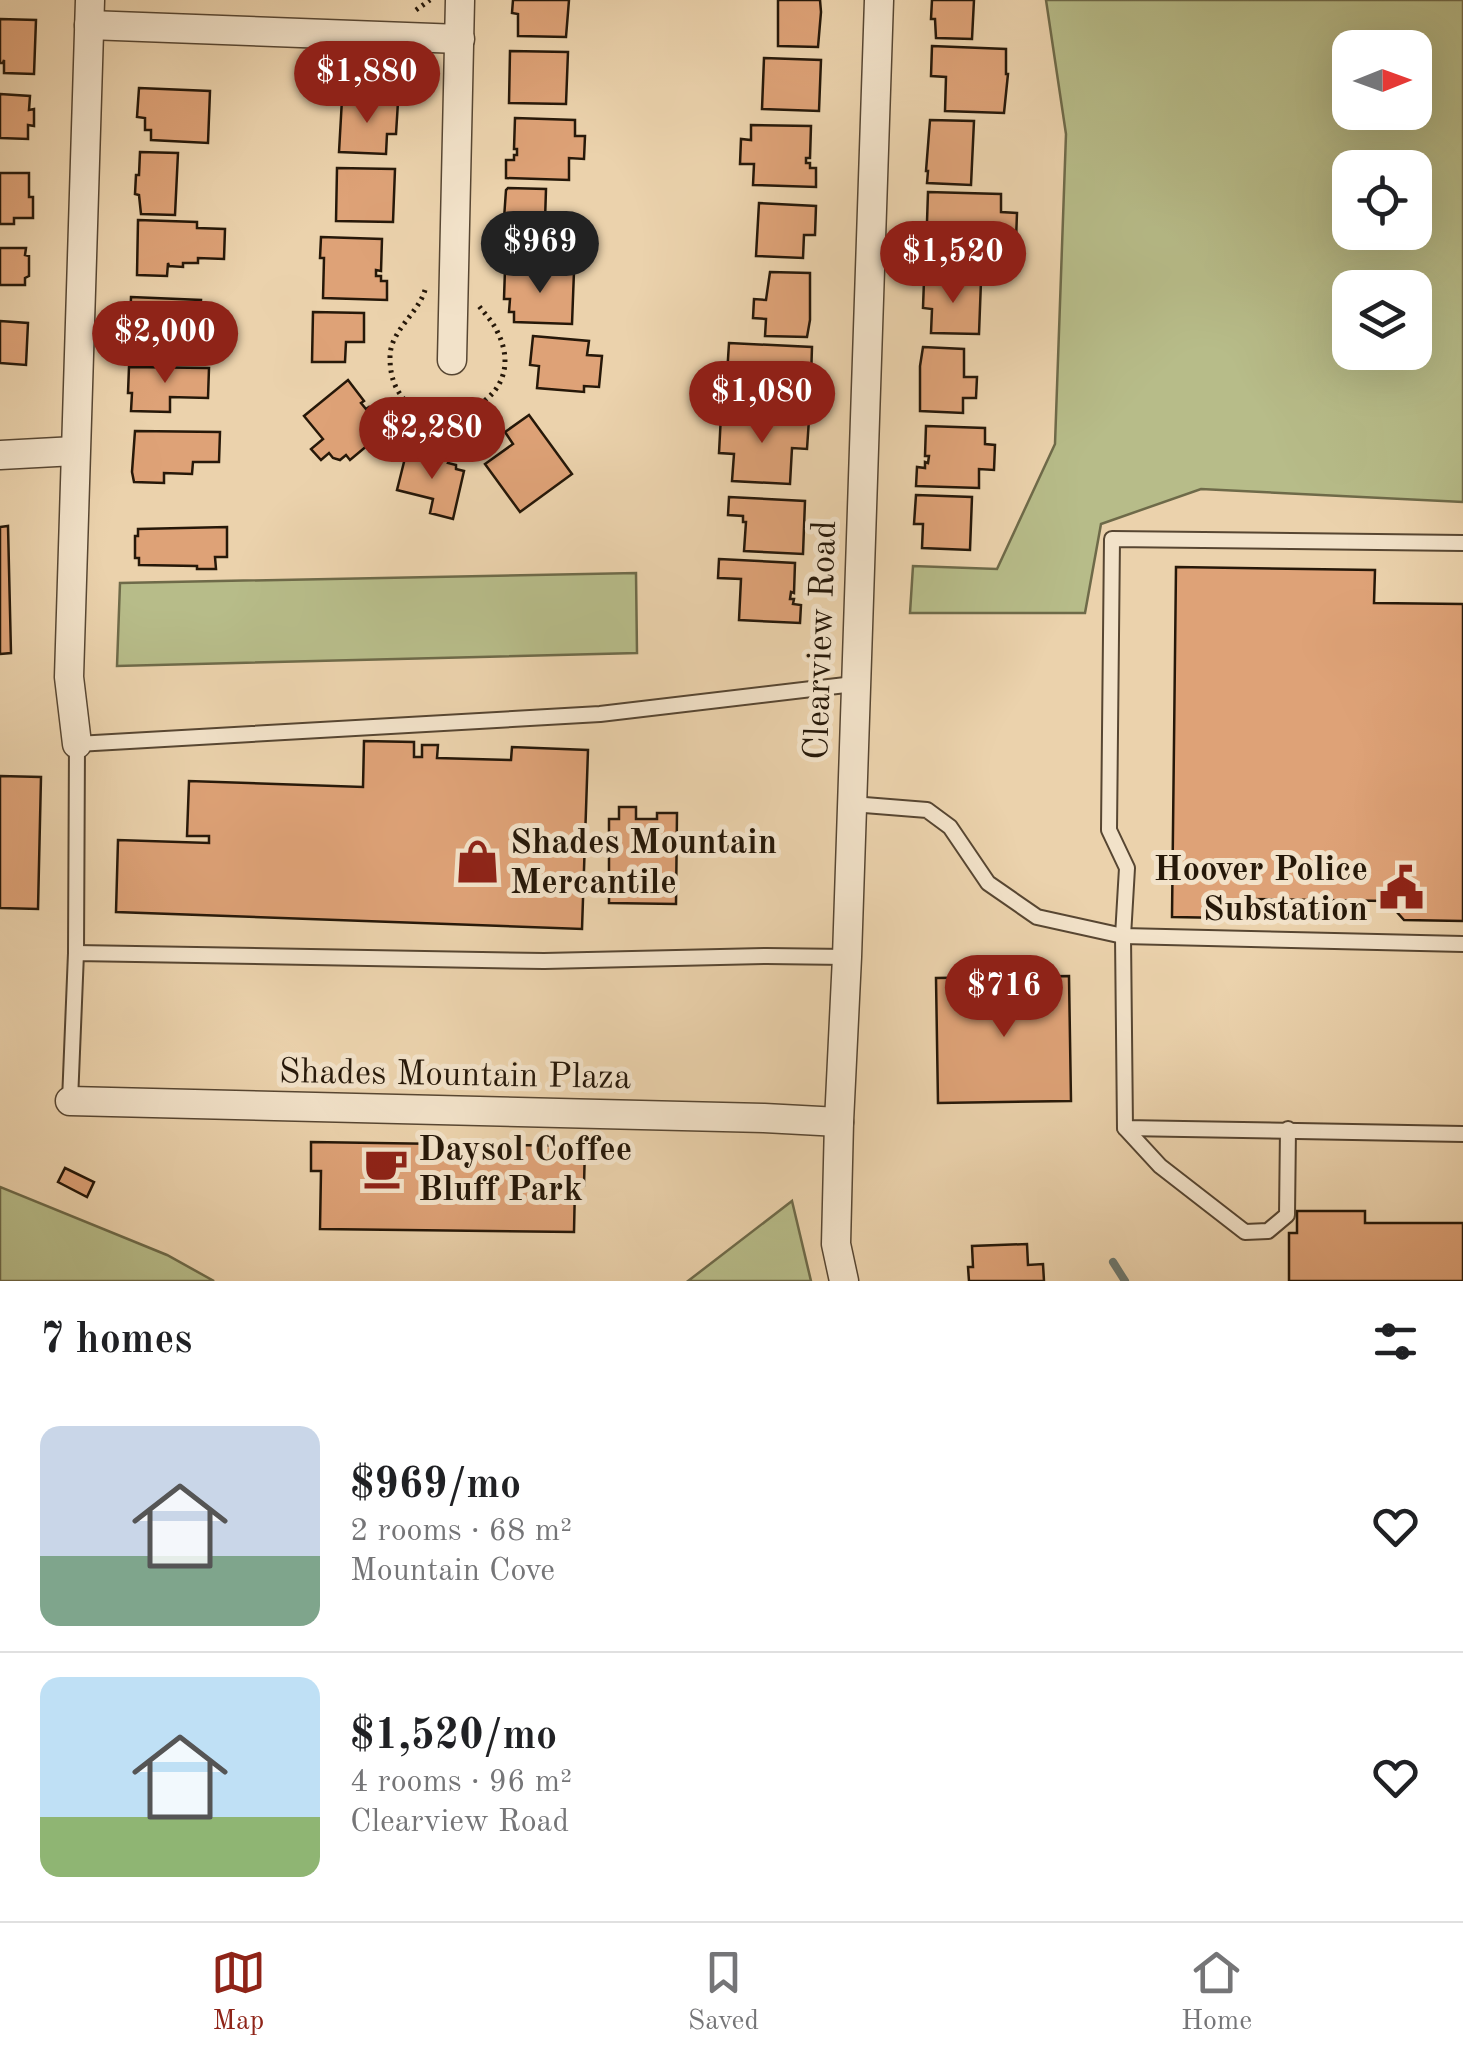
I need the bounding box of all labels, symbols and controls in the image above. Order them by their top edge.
north arrow [1332,30,1432,130]
map controls [1332,30,1432,370]
pin: $1,880 [286,41,448,126]
text: $1,880 [316,57,418,89]
button: locate [1332,150,1432,250]
pin: $969 [481,211,599,296]
pin: $1,520 [872,221,1034,306]
text: $969 [503,227,577,259]
text: $1,520 [902,237,1004,269]
button: layers [1332,270,1432,370]
pin: $2,000 [84,301,246,386]
text: $2,000 [114,317,216,349]
pin: $1,080 [681,361,843,446]
text: $1,080 [711,377,813,409]
pin: $2,280 [351,397,513,482]
text: $2,280 [381,413,483,445]
street label: Clearview Road [800,520,843,760]
place label: Shades Mountain Mercantile [510,826,777,901]
shop icon: Shades Mountain Mercantile [453,837,501,885]
place label: Hoover Police Substation [1154,853,1368,928]
public building icon: Hoover Police Substation [1377,864,1425,912]
pin: $716 [945,955,1063,1040]
text: $716 [967,971,1041,1003]
street label: Shades Mountain Plaza [278,1055,632,1096]
place label: Daysol Coffee Bluff Park [418,1133,632,1208]
cafe icon: Daysol Coffee Bluff Park [361,1144,409,1192]
icon: filters [1368,1314,1423,1369]
text: 7 homes [40,1320,192,1362]
text: $969/mo [350,1465,521,1507]
icon: home [120,1466,240,1586]
icon: heart [1368,1499,1423,1554]
text: 2 rooms · 68 m² [350,1516,572,1548]
text: Mountain Cove [350,1556,555,1588]
text: $1,520/mo [350,1716,557,1758]
icon: home [120,1717,240,1837]
icon: heart [1368,1750,1423,1805]
text: 4 rooms · 96 m² [350,1767,572,1799]
text: Clearview Road [350,1807,569,1839]
tab: Map [211,1945,266,2040]
tab: Saved [688,1945,759,2040]
tab: Home [1181,1945,1252,2040]

